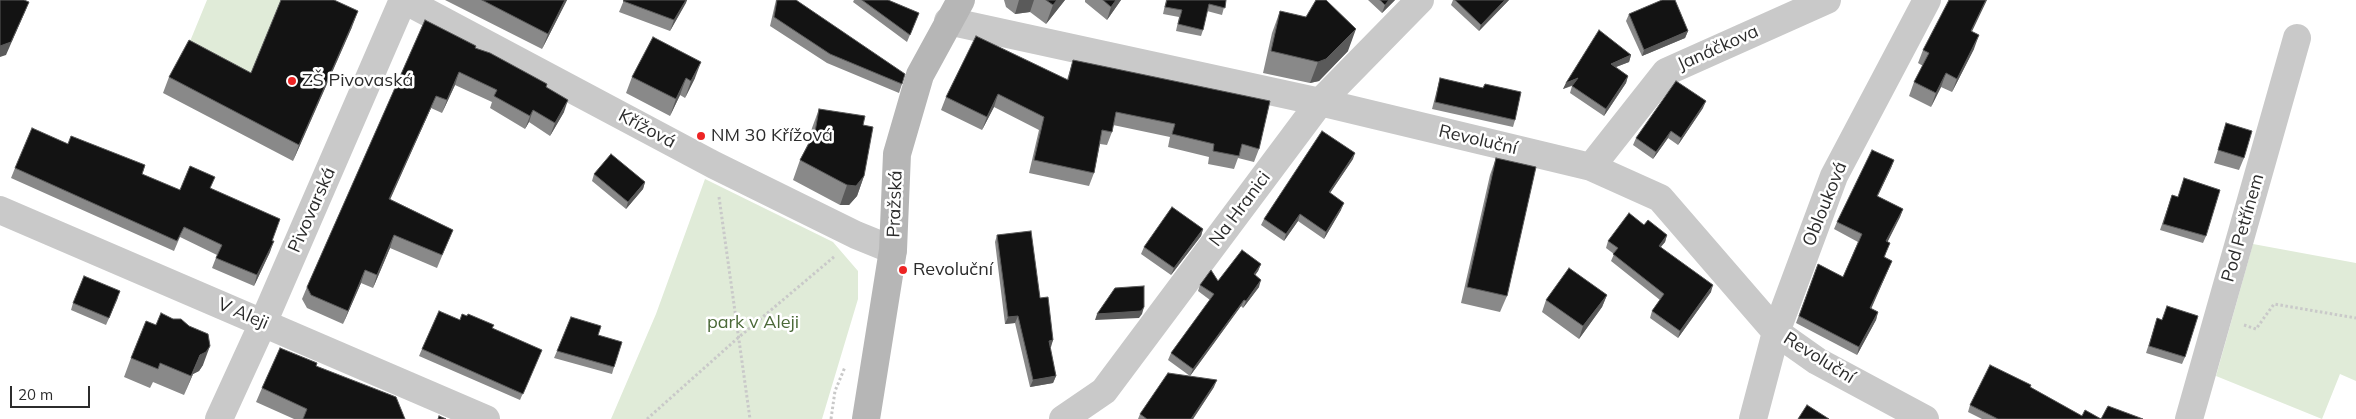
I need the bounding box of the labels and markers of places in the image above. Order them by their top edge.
place label: ZŠ Pivovaská [302,70,413,92]
marker: ZŠ Pivovaská [286,75,298,87]
place label: NM 30 Křížová [711,125,833,147]
marker: NM 30 Křížová [695,130,707,142]
place label: Revoluční [913,259,993,281]
marker: Revoluční [897,264,909,276]

